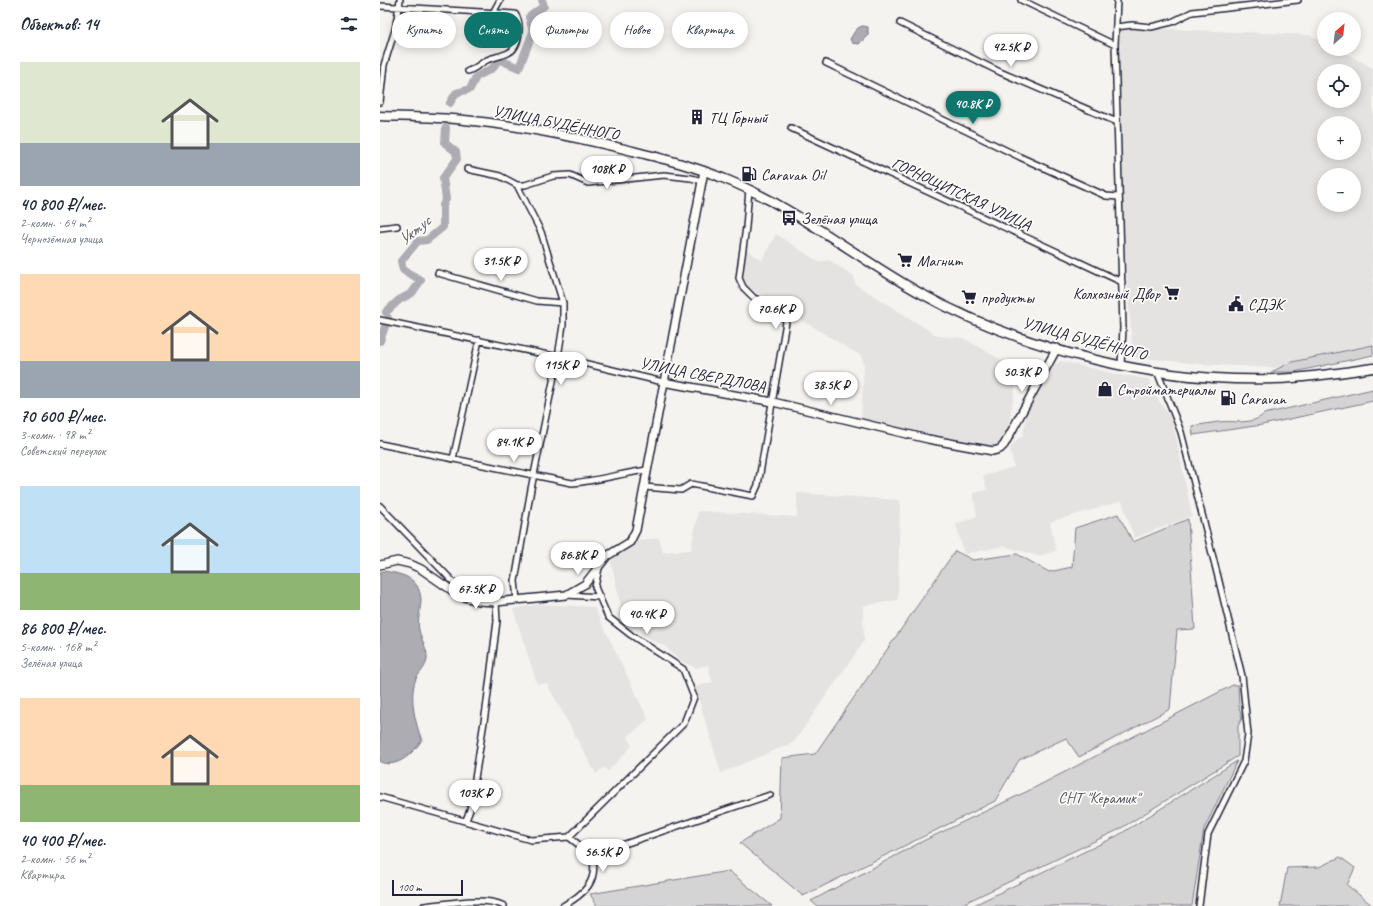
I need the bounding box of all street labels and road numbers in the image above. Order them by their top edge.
street label: УЛИЦА БУДЁННОГО [491,101,622,145]
street label: ГОРНОЩИТСКАЯ УЛИЦА [889,153,1035,235]
street label: УЛИЦА БУДЁННОГО [1021,313,1151,366]
street label: УЛИЦА СВЕРДЛОВА [638,353,768,397]

